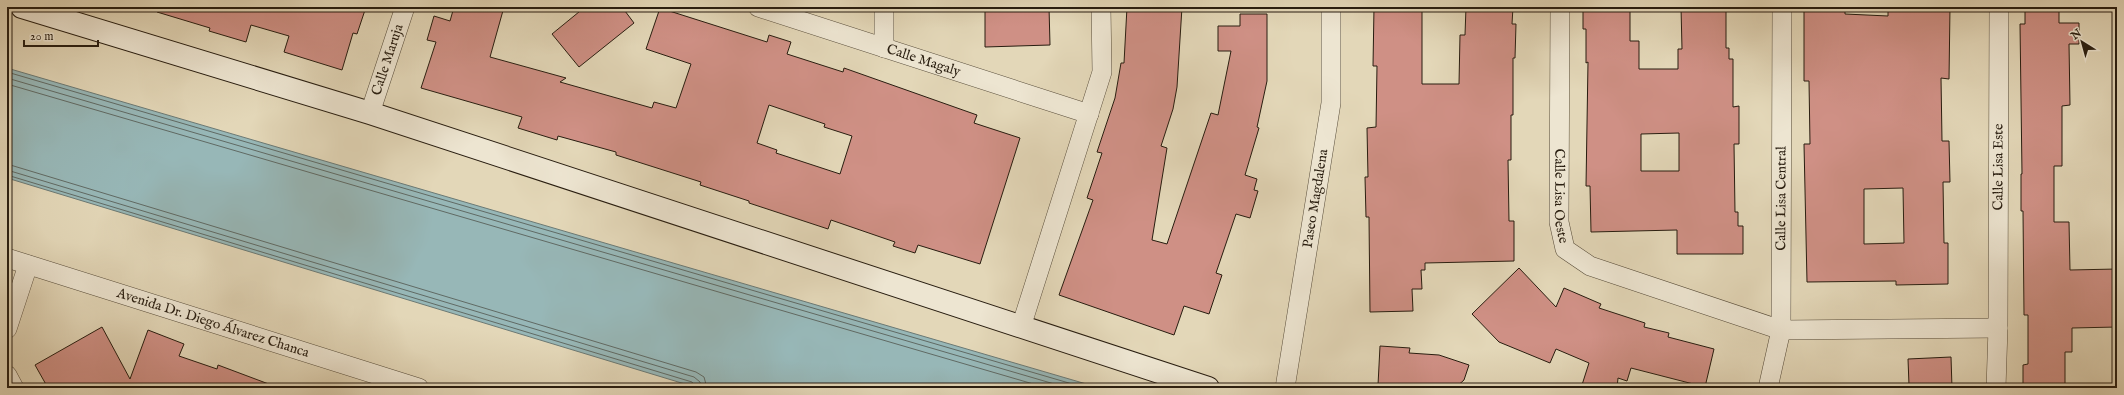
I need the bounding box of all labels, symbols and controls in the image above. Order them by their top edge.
street label: Calle Maruja [367,21,408,98]
scale bar [24,22,98,48]
north arrow [2062,22,2102,62]
text: N [2068,26,2085,44]
text: 20 m [30,29,53,44]
street label: Calle Magaly [884,40,963,81]
street label: Calle Lisa Este [1989,123,2008,210]
street label: Calle Lisa Central [1772,146,1791,251]
street label: Paseo Magdalena [1299,147,1333,249]
street label: Calle Lisa Oeste [1550,148,1573,246]
street label: Avenida Dr. Diego Álvarez Chanca [114,284,312,362]

